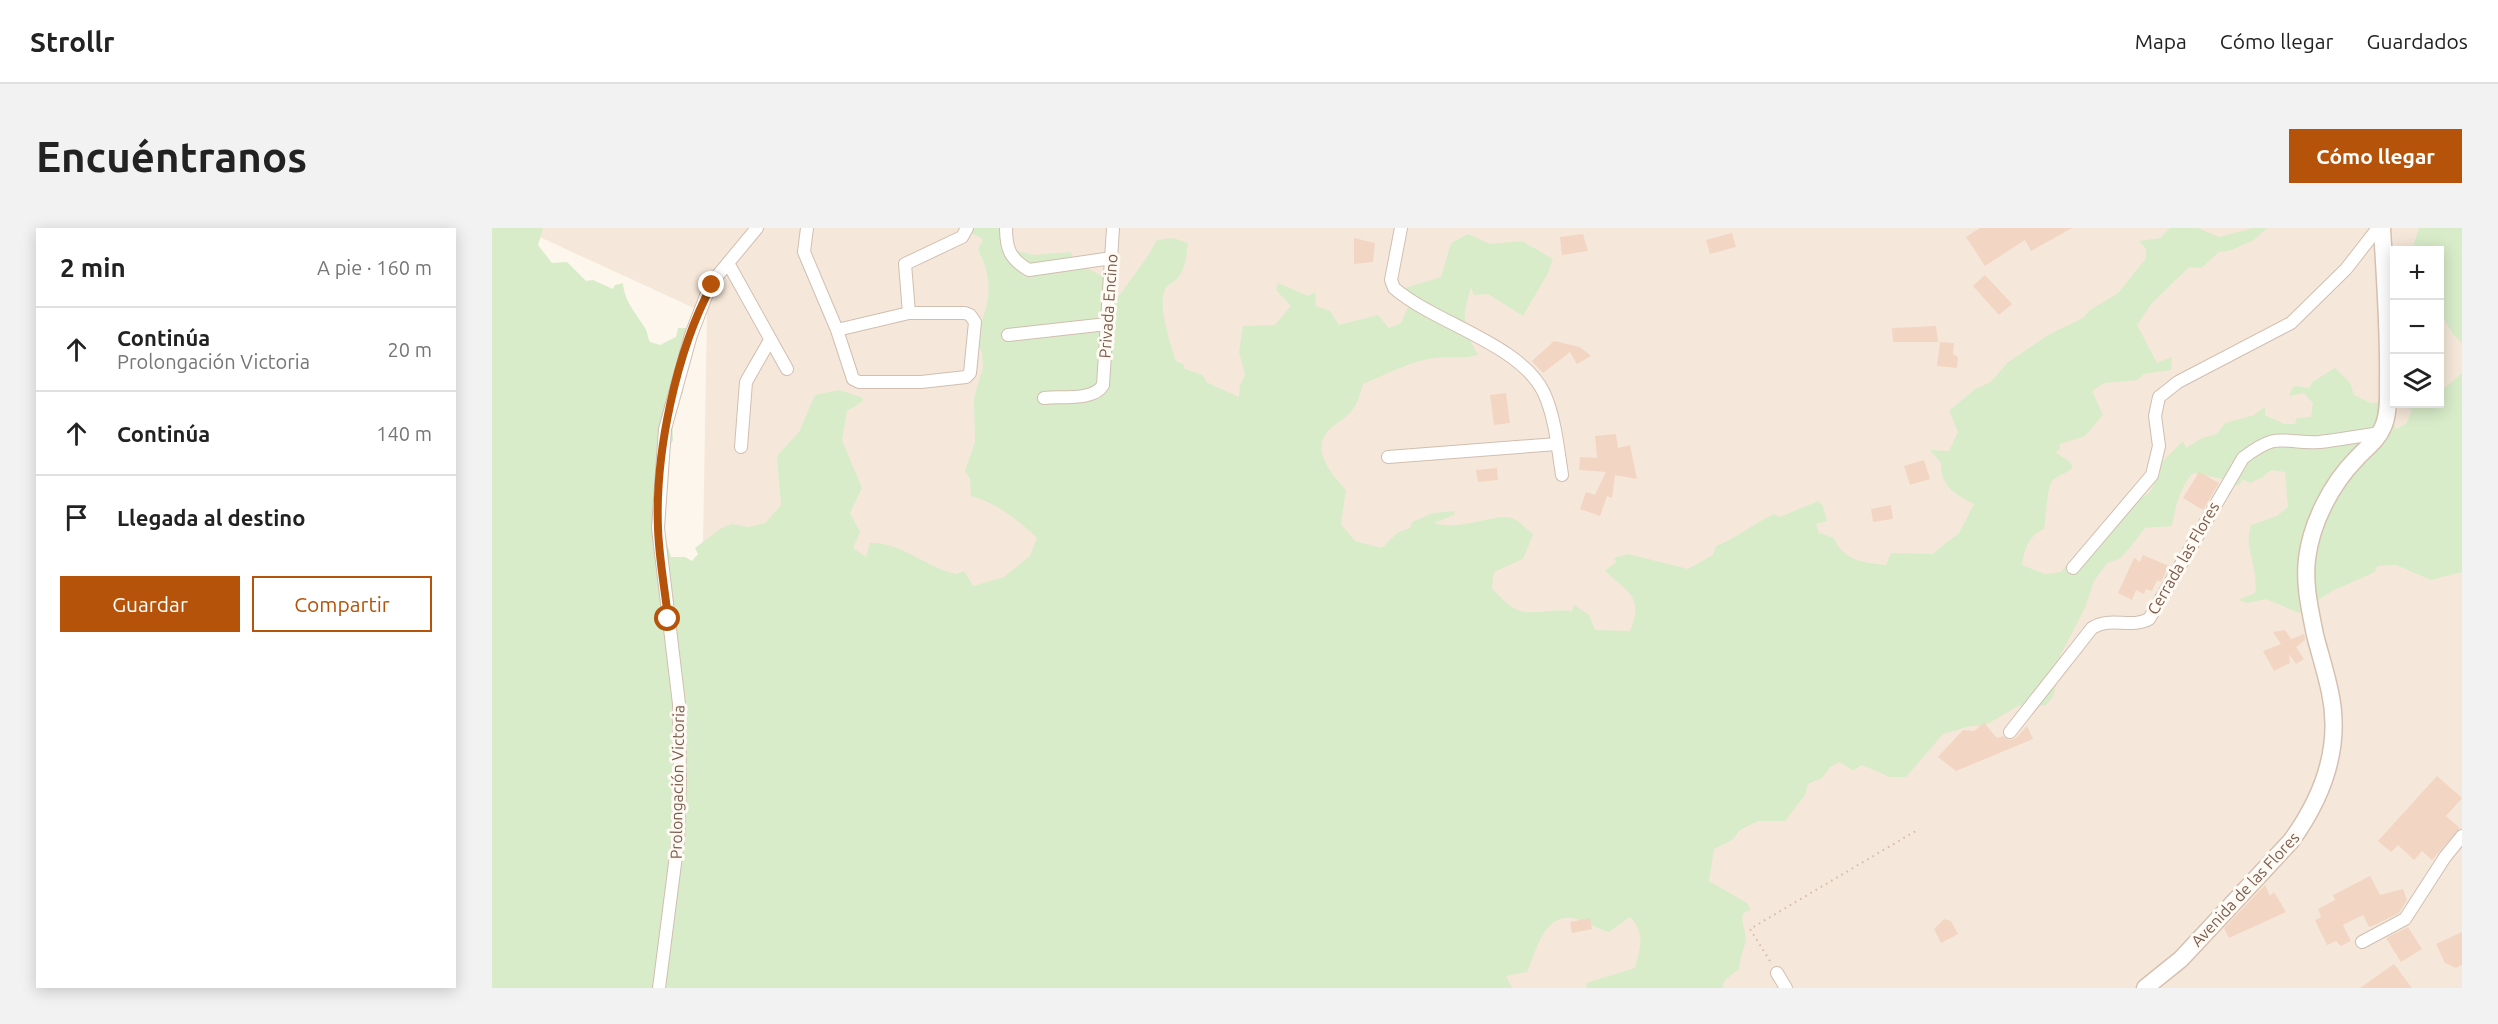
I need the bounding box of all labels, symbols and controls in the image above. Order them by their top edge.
text: Strollr [30,26,115,57]
text: Mapa [2135,29,2187,53]
text: Cómo llegar [2220,29,2334,53]
text: Guardados [2367,29,2468,53]
button: Cómo llegar [2289,129,2462,183]
text: Encuéntranos [36,133,307,180]
map controls [2390,246,2444,408]
button: + [2390,246,2444,300]
text: 2 min [60,253,126,282]
street label: Privada Encino [1095,253,1121,359]
text: A pie · 160 m [317,256,432,279]
route end [698,271,724,297]
button: − [2390,300,2444,354]
text: Continúa [117,325,210,350]
icon: ahead [60,333,93,366]
text: 20 m [388,338,432,361]
text: Prolongación Victoria [117,350,310,373]
button: layers [2390,354,2444,408]
icon: ahead [60,417,93,450]
text: Continúa [117,421,210,446]
text: 140 m [376,422,432,445]
street label: Cerrada las Flores [2143,498,2223,618]
icon: arrive [60,501,93,534]
text: Llegada al destino [117,505,305,530]
button: Guardar [60,576,240,632]
button: Compartir [252,576,432,632]
route start [654,605,680,631]
street label: Prolongación Victoria [667,705,687,859]
street label: Avenida de las Flores [2187,828,2303,950]

